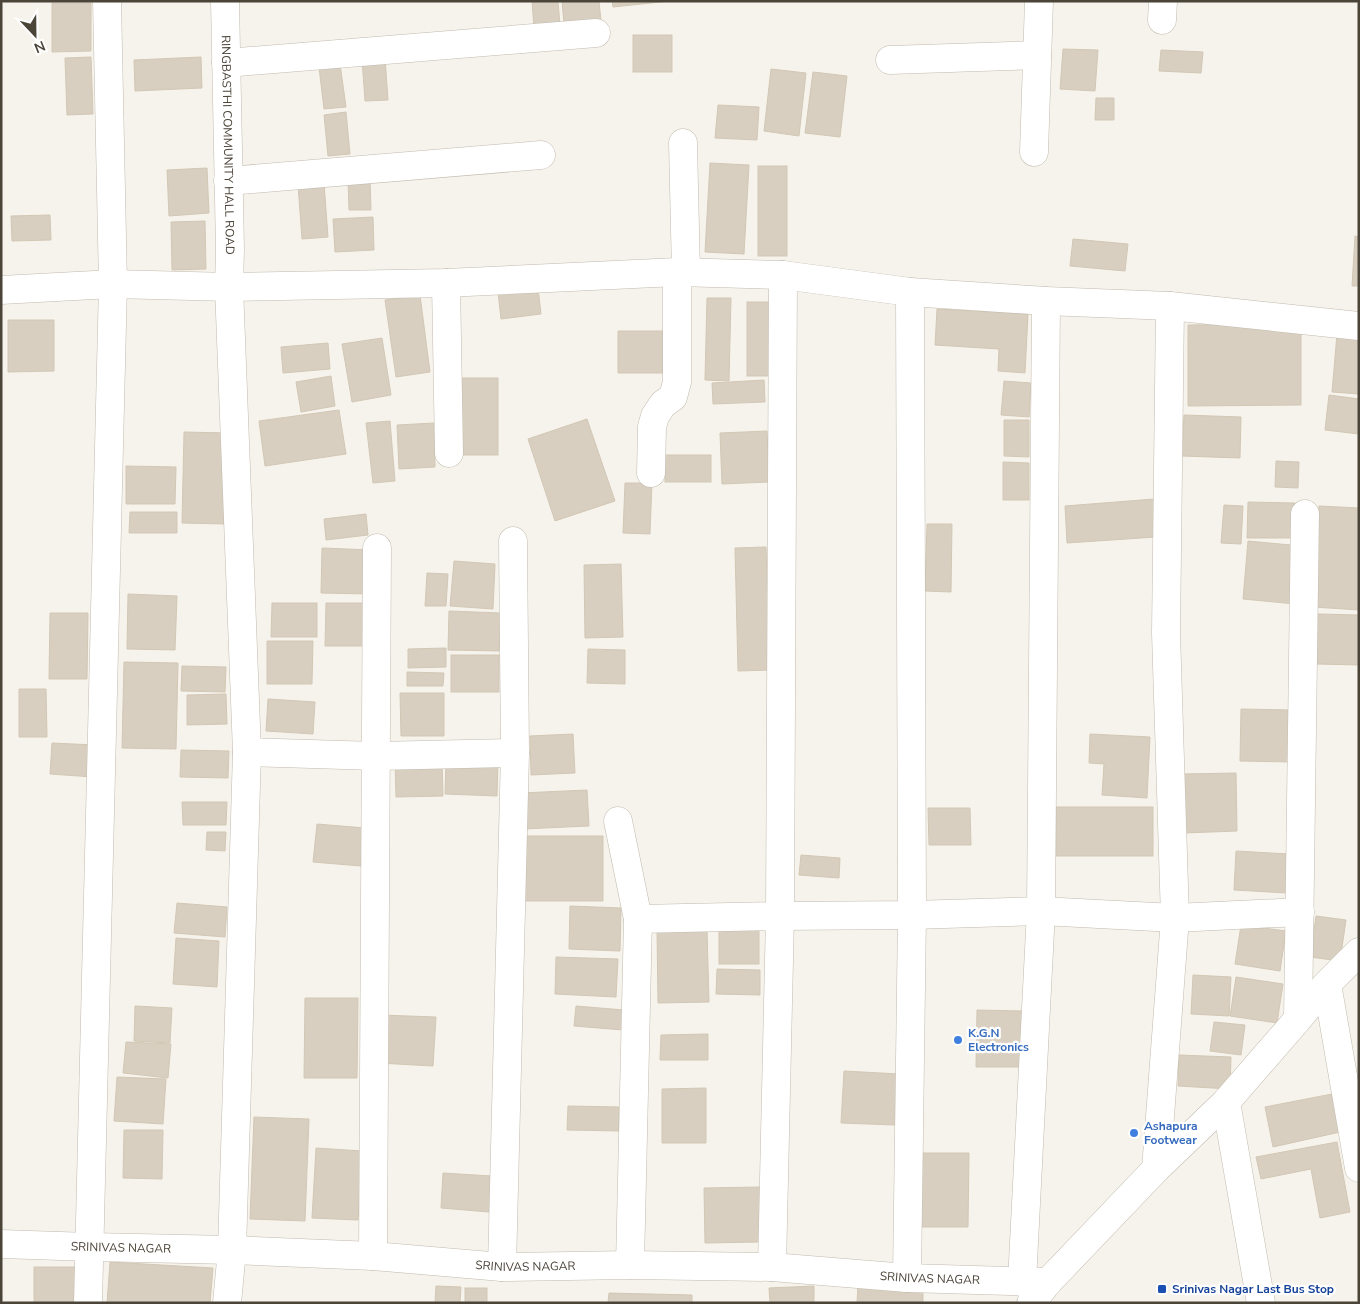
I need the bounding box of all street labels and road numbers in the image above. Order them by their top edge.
street label: RINGBASTHI COMMUNITY HALL ROAD [218,35,238,255]
street label: SRINIVAS NAGAR [71,1238,171,1257]
street label: SRINIVAS NAGAR [475,1257,576,1275]
street label: SRINIVAS NAGAR [879,1268,980,1288]

